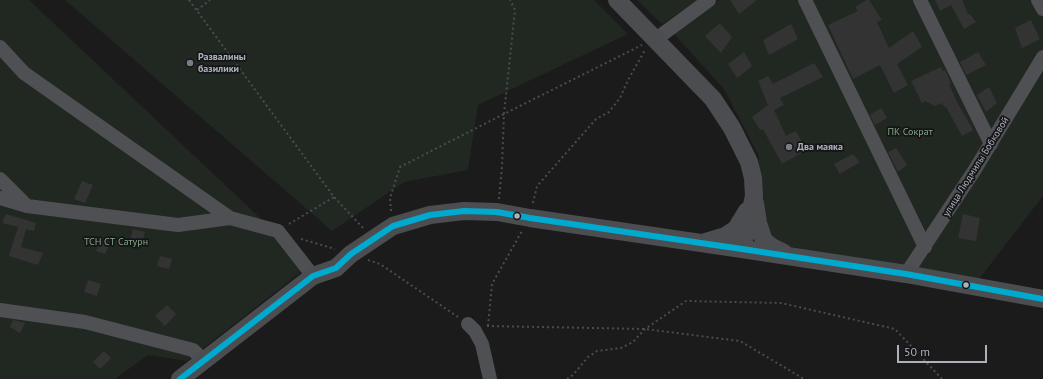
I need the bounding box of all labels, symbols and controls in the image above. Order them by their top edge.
place label: Развалины базилики [198,51,246,74]
marker: Развалины базилики [185,58,195,68]
street label: улица Людмилы Бобковой [940,115,1012,219]
park label: ПК Сократ [887,126,933,138]
place label: Два маяка [797,141,843,153]
marker: Два маяка [784,142,794,152]
unlabelled marker [512,211,522,221]
park label: ТСН СТ Сатурн [84,236,148,248]
unlabelled marker [961,280,971,290]
scale bar [899,337,989,363]
text: 50 m [904,344,930,359]

